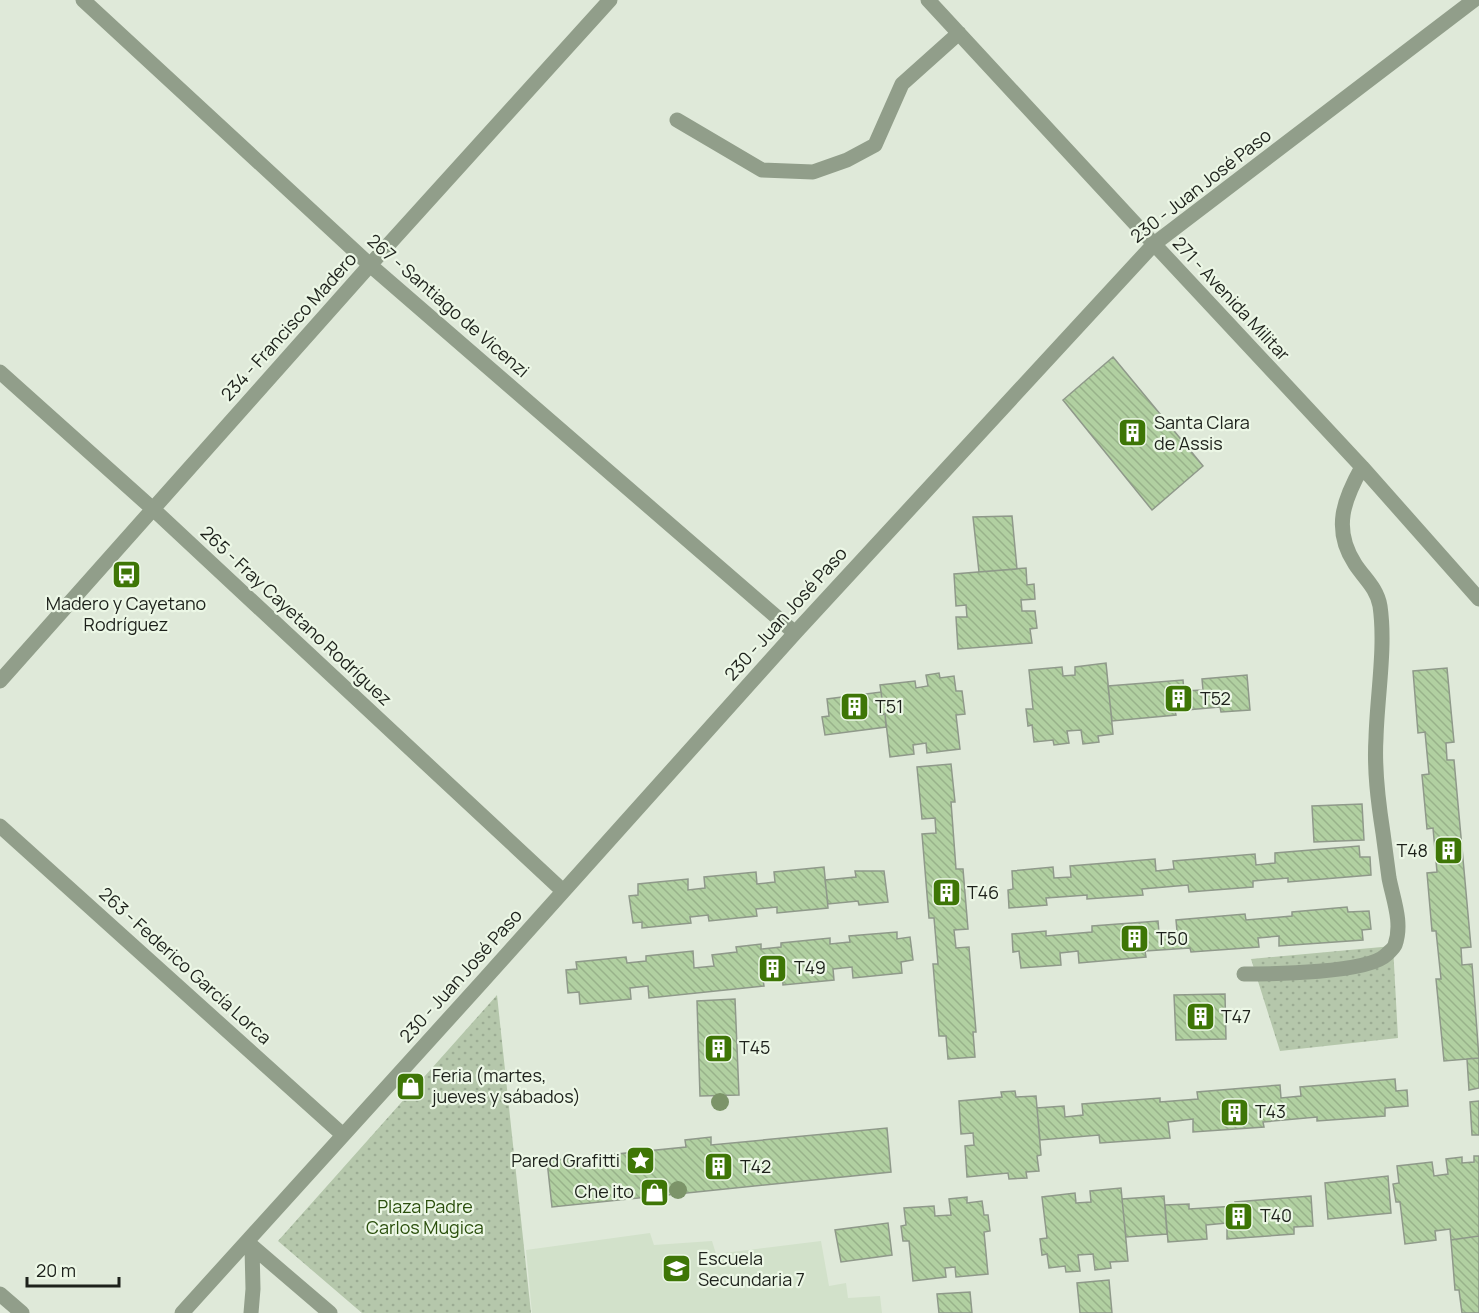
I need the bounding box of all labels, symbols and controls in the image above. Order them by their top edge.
street label: 230 - Juan José Paso [1125,123,1276,248]
street label: 267 - Santiago de Vicenzi [363,228,535,382]
street label: 271 - Avenida Militar [1168,231,1296,366]
street label: 234 - Francisco Madero [215,247,361,406]
place label: Santa Clara de Assis [1154,410,1250,455]
building icon: Santa Clara de Assis [1117,417,1149,449]
street label: 265 - Fray Cayetano Rodríguez [196,520,397,710]
street label: 230 - Juan José Paso [719,541,852,685]
bus stop icon: Madero y Cayetano Rodríguez [110,559,142,591]
place label: Madero y Cayetano Rodríguez [46,591,206,636]
building icon: T52 [1163,683,1195,715]
place label: T52 [1200,686,1231,710]
building icon: T51 [838,691,870,723]
place label: T51 [875,694,903,718]
building icon: T48 [1433,835,1465,867]
place label: T48 [1397,838,1428,862]
building icon: T46 [930,877,962,909]
place label: T46 [967,880,999,904]
street label: 263 - Federico García Lorca [94,881,277,1049]
street label: 230 - Juan José Paso [394,903,527,1047]
building icon: T50 [1119,923,1151,955]
place label: T50 [1156,926,1188,950]
building icon: T49 [757,952,789,984]
place label: T49 [794,955,826,979]
building icon: T47 [1184,1001,1216,1033]
place label: T47 [1221,1004,1251,1028]
building icon: T45 [702,1032,734,1064]
place label: T45 [739,1035,770,1059]
place label: Feria (martes, jueves y sábados) [431,1063,581,1108]
shop icon: Feria (martes, jueves y sábados) [395,1070,427,1102]
building icon: T43 [1218,1096,1250,1128]
place label: T43 [1255,1099,1286,1123]
place icon: Pared Grafitti [625,1145,657,1177]
place label: Pared Grafitti [511,1148,620,1172]
building icon: T42 [703,1151,735,1183]
place label: T42 [740,1154,771,1178]
shop icon: Che ito [639,1176,671,1208]
place label: Che ito [575,1179,634,1203]
park label: Plaza Padre Carlos Mugica [366,1194,484,1239]
building icon: T40 [1223,1200,1255,1232]
place label: T40 [1260,1203,1292,1227]
place label: Escuela Secundaria 7 [698,1246,805,1291]
scale bar [27,1250,118,1288]
school or university icon: Escuela Secundaria 7 [661,1253,693,1285]
text: 20 m [36,1258,76,1282]

